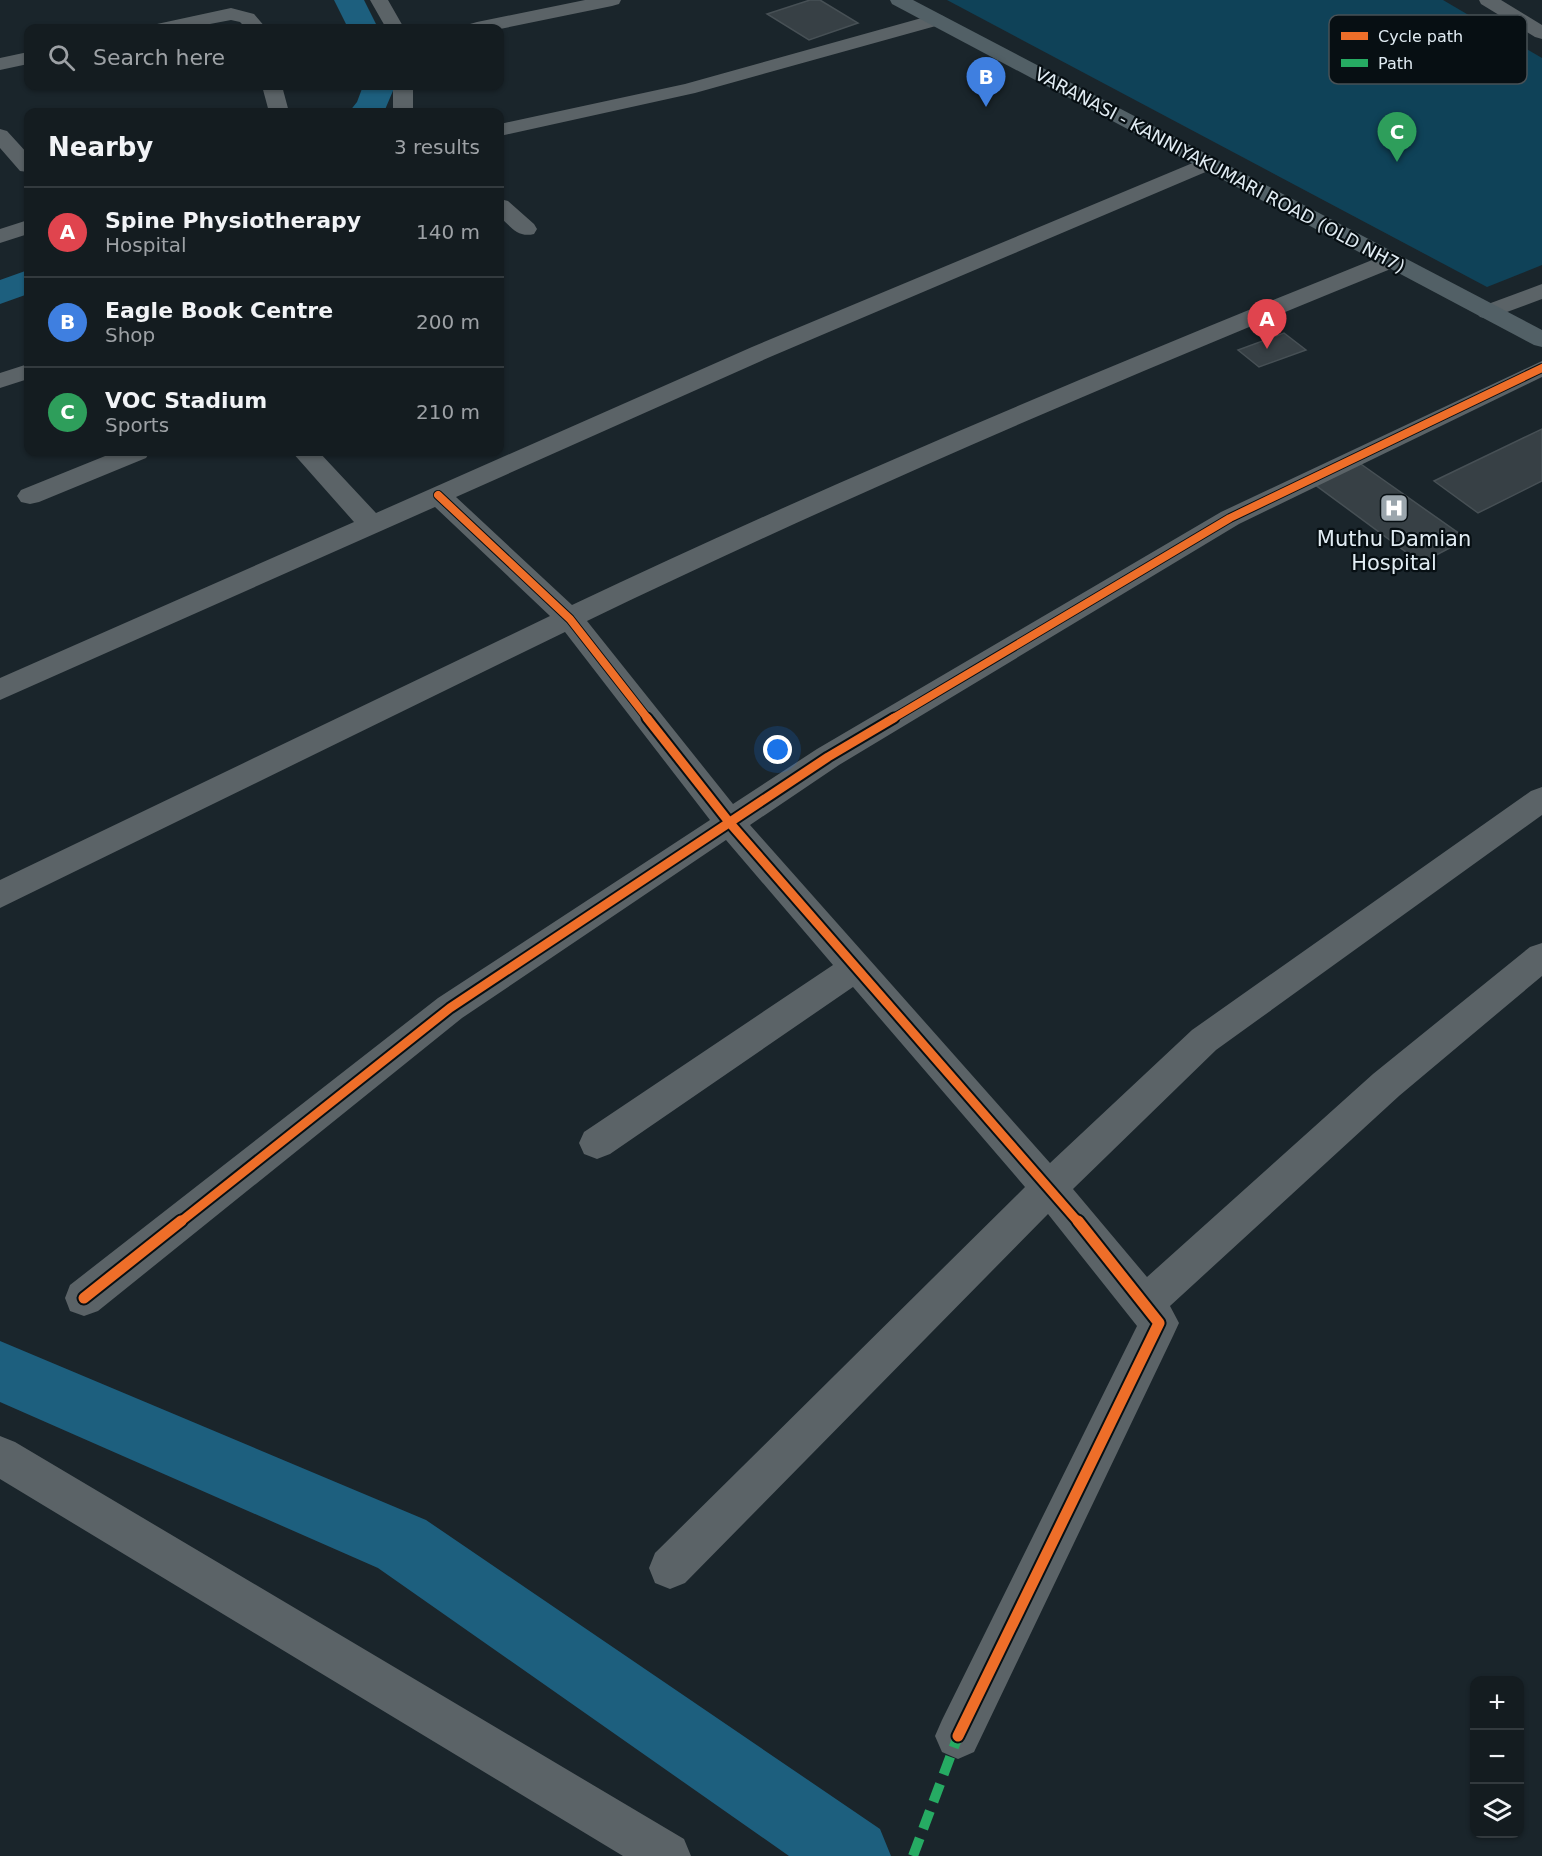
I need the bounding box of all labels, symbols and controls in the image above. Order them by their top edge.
legend [1329,15,1527,84]
search box [24,24,504,90]
text: Cycle path [1378,27,1463,46]
icon: search [45,41,78,74]
text: Search here [93,45,225,70]
text: Path [1378,54,1413,73]
pin: B [966,57,1006,107]
street label: VARANASI - KANNIYAKUMARI ROAD (OLD NH7) [1031,63,1409,277]
pin: C [1378,112,1416,162]
text: Nearby [48,132,153,162]
text: 3 results [394,135,480,159]
text: Spine Physiotherapy [105,208,361,233]
text: A [60,220,75,244]
text: 140 m [416,220,480,244]
text: Hospital [105,233,187,257]
text: Eagle Book Centre [105,298,333,323]
pin: A [1248,300,1286,349]
text: B [60,310,75,334]
text: 200 m [416,310,480,334]
text: Shop [105,323,155,347]
text: VOC Stadium [105,388,267,413]
text: C [60,400,75,424]
text: 210 m [416,400,480,424]
text: Sports [105,413,169,437]
hospital icon: Muthu Damian Hospital [1378,492,1410,524]
place label: Muthu Damian Hospital [1317,527,1471,575]
your location [763,735,792,764]
map controls [1470,1676,1524,1838]
button: + [1470,1676,1524,1730]
button: − [1470,1730,1524,1784]
button: layers [1470,1784,1524,1838]

